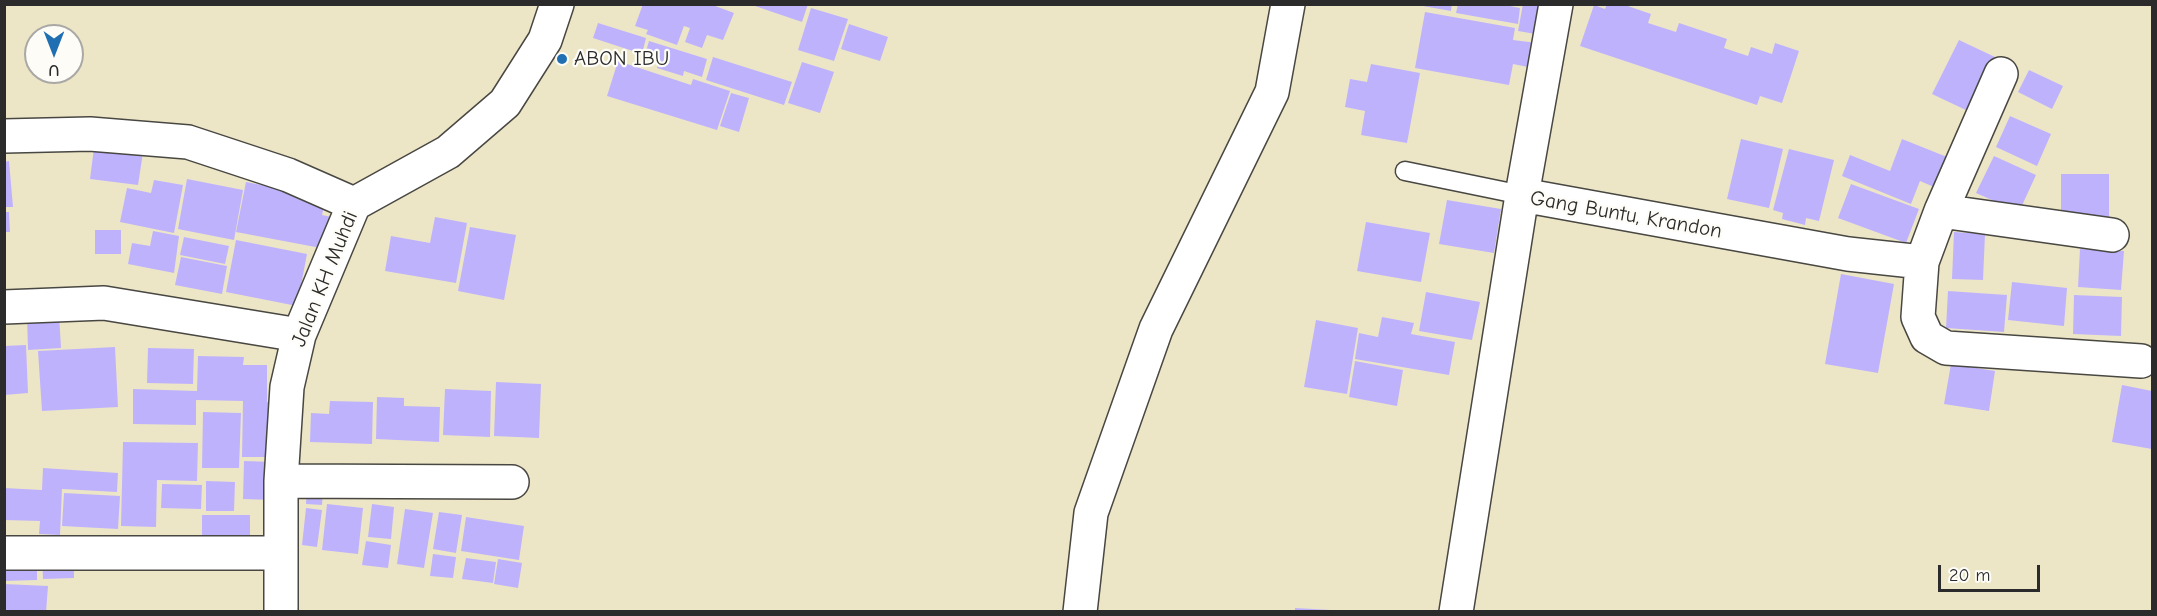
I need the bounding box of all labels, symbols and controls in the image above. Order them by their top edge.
north arrow [24,24,84,84]
place label: ABON IBU [574,46,669,72]
marker: ABON IBU [555,52,569,66]
text: U [49,61,59,79]
street label: Gang Buntu, Krandon [1528,186,1724,244]
street label: Jalan KH Muhdi [286,208,364,350]
scale bar [1941,553,2043,591]
text: 20 m [1949,565,1990,586]

